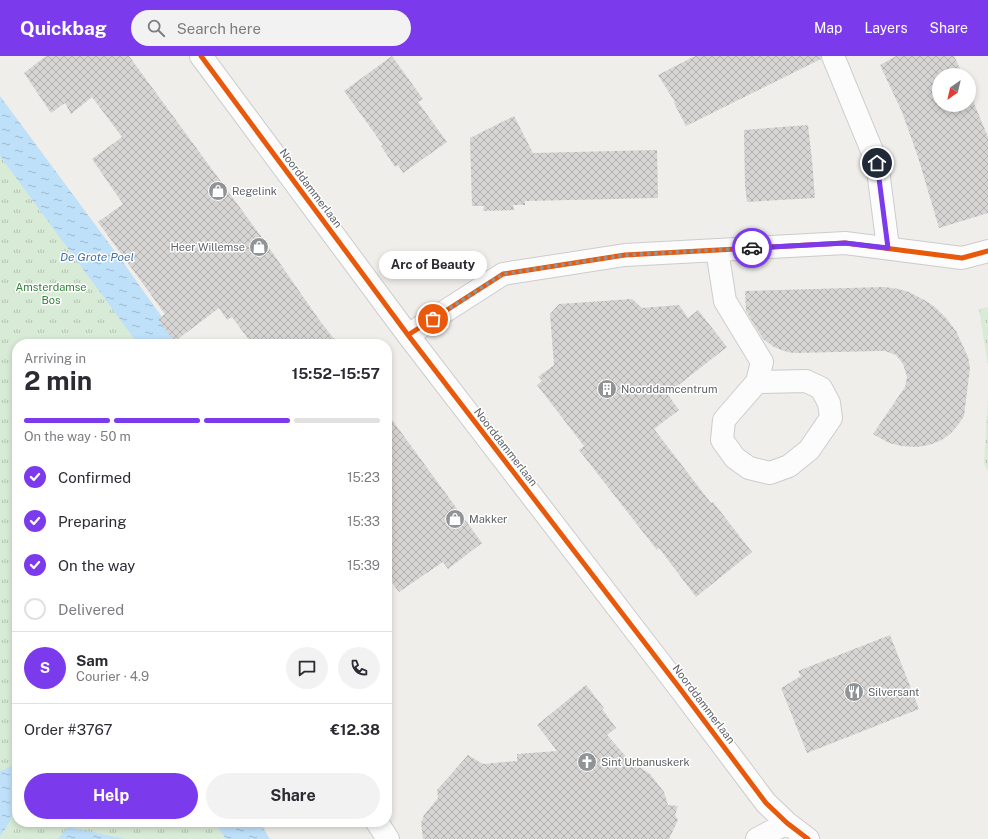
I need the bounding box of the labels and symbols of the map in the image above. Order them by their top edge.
north arrow [932,68,976,112]
street label: Noorddammerlaan [277,146,345,230]
pin [860,146,894,180]
shop icon: Regelink [207,180,229,202]
place label: Regelink [232,185,277,197]
courier [732,228,772,268]
shop icon: Heer Willemse [248,236,270,258]
place label: Heer Willemse [170,241,245,253]
water label: De Grote Poel [60,250,134,264]
callout: Arc of Beauty [379,251,487,279]
park label: Amsterdamse Bos [15,281,87,306]
pin [416,302,450,336]
building icon: Noorddamcentrum [596,378,618,400]
place label: Noorddamcentrum [621,383,717,395]
street label: Noorddammerlaan [472,406,540,488]
shop icon: Makker [444,508,466,530]
place label: Makker [469,513,507,525]
street label: Noorddammerlaan [670,662,738,746]
restaurant icon: Silversant [843,681,865,703]
place label: Silversant [868,686,919,698]
church icon: Sint Urbanuskerk [576,751,598,773]
place label: Sint Urbanuskerk [601,756,690,768]

